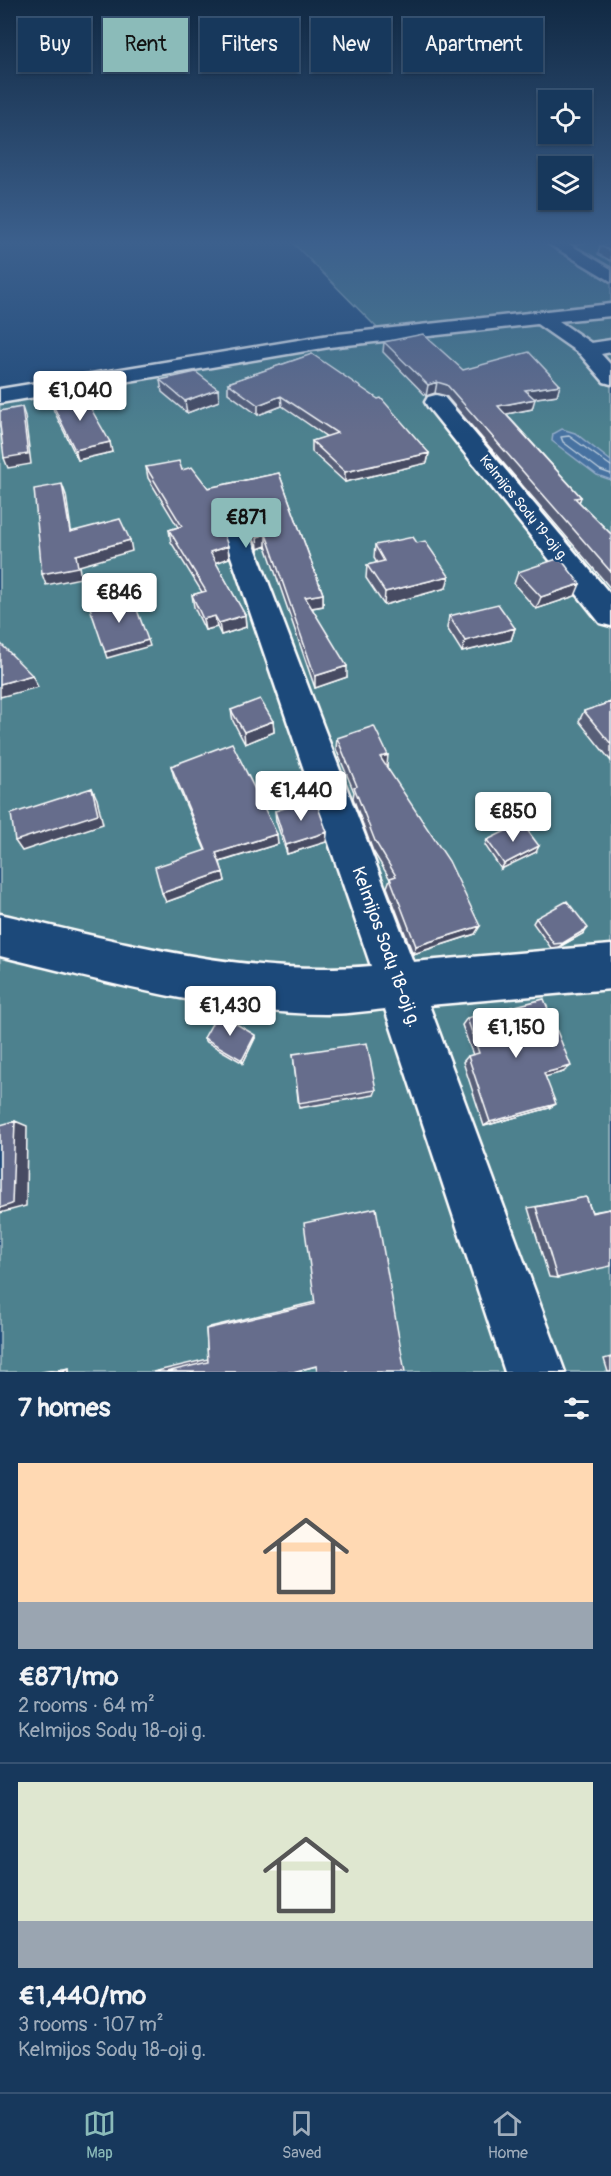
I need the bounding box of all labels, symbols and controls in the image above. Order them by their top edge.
chip: Buy [18,18,91,72]
chip: Rent [103,18,188,72]
chip: Filters [200,18,299,72]
chip: New [311,18,391,72]
chip: Apartment [403,18,543,72]
map controls [538,90,592,210]
button: locate [538,90,592,144]
button: layers [538,156,592,210]
pin: €1,040 [31,371,129,422]
text: €1,040 [47,378,113,403]
street label: Kelmijos Sodų 19-oji g. [476,451,572,565]
pin: €871 [210,498,282,549]
text: €871 [225,505,267,530]
pin: €846 [83,573,155,624]
text: €846 [96,580,142,605]
pin: €1,440 [252,771,350,822]
text: €1,440 [270,778,332,803]
pin: €850 [477,792,549,843]
text: €850 [489,799,537,824]
street label: Kelmijos Sodų 18-oji g. [346,864,426,1030]
pin: €1,430 [181,986,279,1037]
text: €1,430 [199,993,261,1018]
pin: €1,150 [467,1008,565,1059]
text: €1,150 [487,1015,545,1040]
text: 7 homes [18,1392,110,1424]
icon: filters [560,1392,593,1425]
icon: home [252,1502,360,1610]
text: €871/mo [18,1661,119,1693]
text: 2 rooms · 64 m² [18,1693,155,1718]
text: Kelmijos Sodų 18-oji g. [18,1718,206,1743]
icon: home [252,1821,360,1929]
text: €1,440/mo [18,1980,146,2012]
text: 3 rooms · 107 m² [18,2012,164,2037]
text: Kelmijos Sodų 18-oji g. [18,2037,206,2062]
tab: Map [83,2107,116,2163]
tab: Saved [282,2107,322,2163]
tab: Home [488,2107,528,2163]

